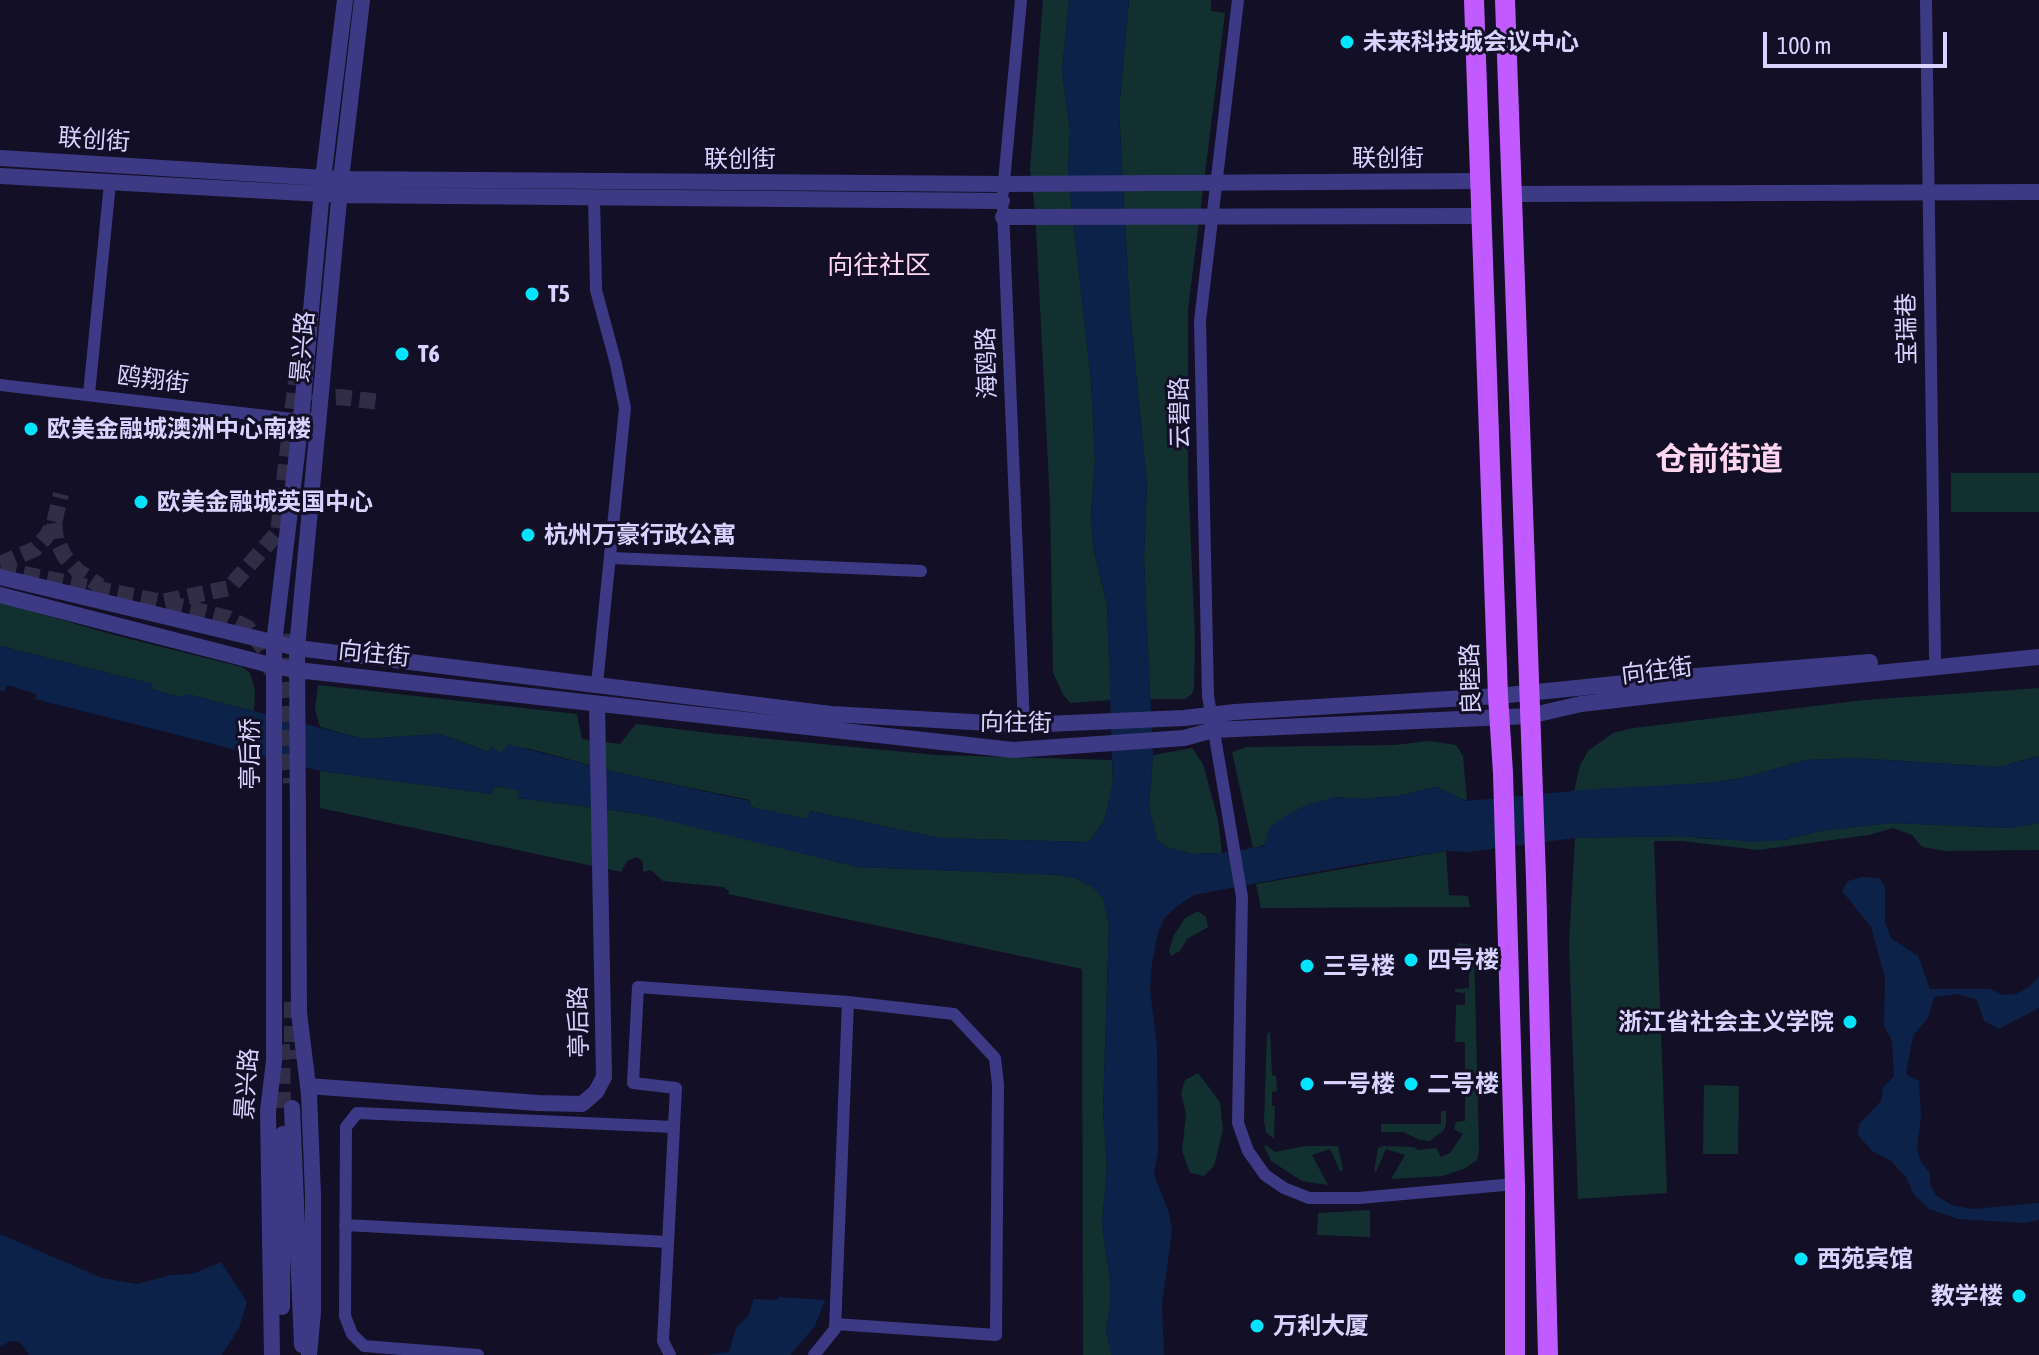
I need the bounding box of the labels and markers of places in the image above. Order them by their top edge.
place label: 未来科技城会议中心 [1363,28,1579,56]
marker: 未来科技城会议中心 [1338,33,1356,51]
place label: T5 [548,280,570,308]
marker: T5 [523,285,541,303]
place label: T6 [418,340,440,368]
marker: T6 [393,345,411,363]
place label: 欧美金融城澳洲中心南楼 [47,415,311,443]
marker: 欧美金融城澳洲中心南楼 [22,420,40,438]
place label: 欧美金融城英国中心 [157,488,373,516]
marker: 欧美金融城英国中心 [132,493,150,511]
place label: 杭州万豪行政公寓 [544,521,736,549]
marker: 杭州万豪行政公寓 [519,526,537,544]
place label: 四号楼 [1427,946,1499,974]
marker: 四号楼 [1402,951,1420,969]
place label: 三号楼 [1323,952,1395,980]
marker: 三号楼 [1298,957,1316,975]
place label: 浙江省社会主义学院 [1618,1008,1834,1036]
marker: 浙江省社会主义学院 [1841,1013,1859,1031]
place label: 一号楼 [1323,1070,1395,1098]
place label: 二号楼 [1427,1070,1499,1098]
marker: 一号楼 [1298,1075,1316,1093]
marker: 二号楼 [1402,1075,1420,1093]
place label: 西苑宾馆 [1817,1245,1913,1273]
marker: 西苑宾馆 [1792,1250,1810,1268]
place label: 教学楼 [1931,1282,2003,1310]
marker: 教学楼 [2010,1287,2028,1305]
place label: 万利大厦 [1273,1312,1369,1340]
marker: 万利大厦 [1248,1317,1266,1335]

